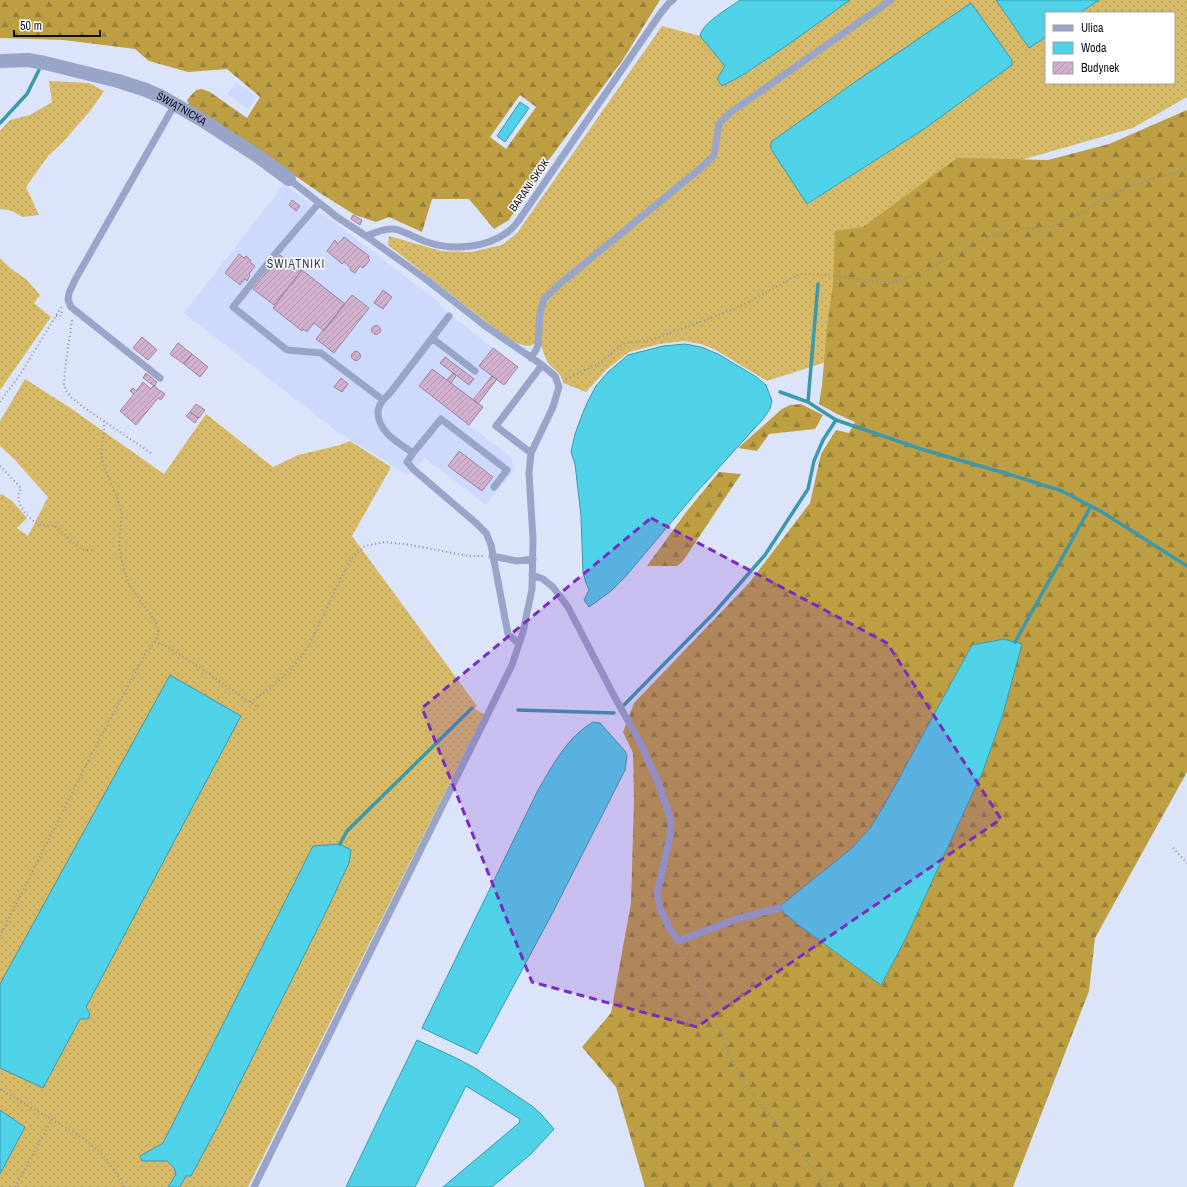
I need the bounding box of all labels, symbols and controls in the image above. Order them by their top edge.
scale bar [14,12,100,38]
legend [1045,12,1175,84]
text: 50 m [20,18,42,34]
text: Ulica [1081,20,1104,36]
text: Woda [1081,40,1107,56]
text: Budynek [1081,60,1119,76]
street label: ŚWIĄTNICKA [155,89,210,129]
street label: BARANI SKOK [506,156,552,214]
district label: ŚWIĄTNIKI [267,256,325,272]

